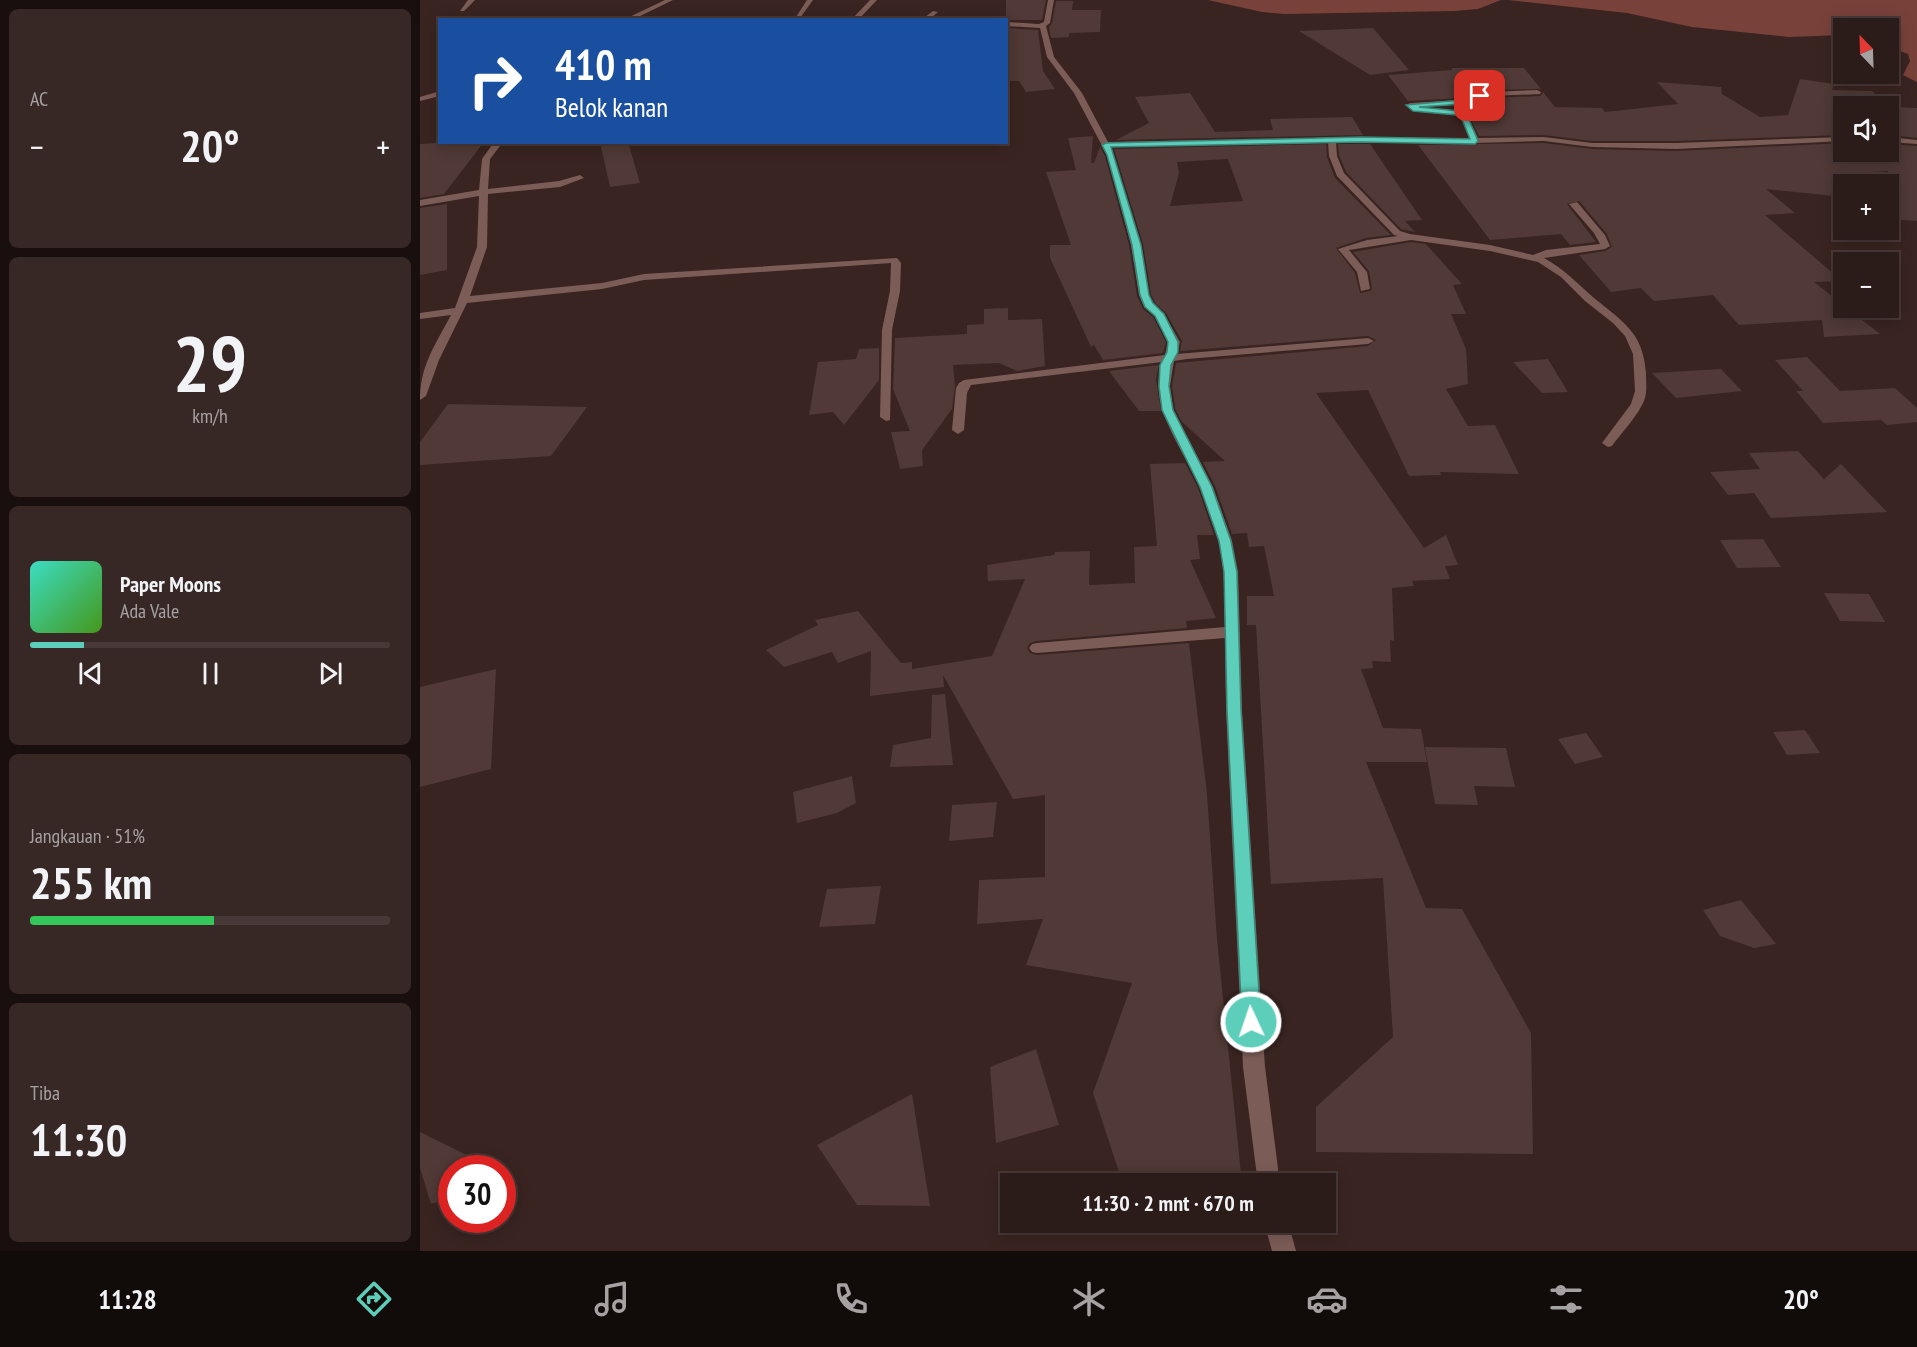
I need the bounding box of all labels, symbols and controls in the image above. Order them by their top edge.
north arrow [1833,18,1899,84]
map controls [1833,18,1899,318]
text: 410 m [555,37,652,92]
icon: right [456,42,534,120]
pin [1454,70,1505,121]
icon: arrive [1463,79,1496,112]
text: AC [30,86,48,112]
text: Belok kanan [555,90,668,124]
button: sound [1833,96,1899,162]
text: 20° [180,116,240,174]
text: − [30,125,44,168]
text: + [376,125,390,168]
button: + [1833,174,1899,240]
button: − [1833,252,1899,318]
text: 29 [173,313,247,414]
text: km/h [192,403,228,429]
text: Paper Moons [120,570,221,598]
text: Ada Vale [120,598,179,624]
icon: previous [74,657,107,690]
icon: pause [194,657,227,690]
icon: next [314,657,347,690]
text: Jangkauan · 51% [30,823,145,849]
text: 255 km [30,853,152,911]
position arrow [1219,990,1283,1054]
text: Tiba [30,1080,60,1106]
text: 11:30 [30,1110,127,1168]
speed limit sign: 30 [438,1155,516,1233]
text: 11:30 · 2 mnt · 670 m [1082,1189,1254,1217]
icon: directions [353,1278,395,1320]
icon: music [591,1278,633,1320]
icon: phone [830,1278,872,1320]
icon: climate [1068,1278,1110,1320]
icon: car [1306,1278,1348,1320]
icon: filters [1545,1278,1587,1320]
text: 11:28 [98,1282,157,1316]
text: 20° [1783,1282,1819,1316]

